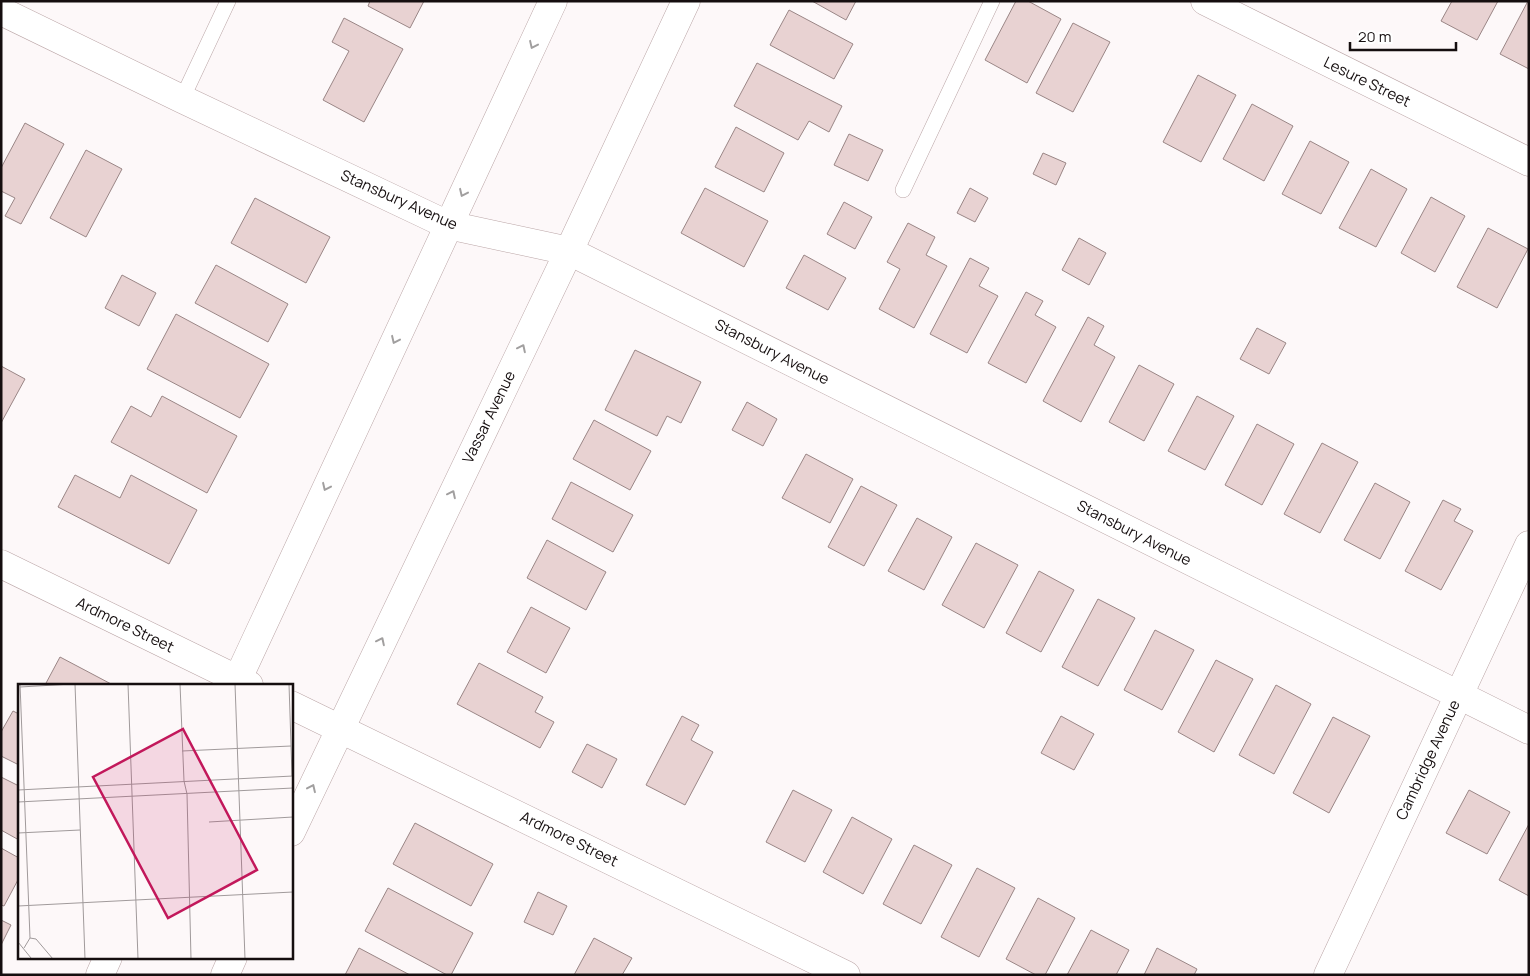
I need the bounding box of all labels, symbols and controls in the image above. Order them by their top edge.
scale bar [1350,20,1456,52]
text: 20 m [1358,26,1391,47]
one-way arrow [528,40,539,49]
street label: Lesure Street [1320,51,1414,112]
street label: Stansbury Avenue [338,164,461,235]
one-way arrow [460,187,470,196]
street label: Stansbury Avenue [711,314,833,390]
one-way arrow [391,335,401,344]
one-way arrow [516,344,526,353]
street label: Vassar Avenue [457,367,520,467]
one-way arrow [322,482,333,491]
one-way arrow [446,491,456,500]
street label: Stansbury Avenue [1073,495,1195,571]
street label: Ardmore Street [73,592,178,657]
one-way arrow [375,637,386,646]
inset map [18,684,292,958]
street label: Cambridge Avenue [1390,696,1465,823]
one-way arrow [306,784,316,793]
street label: Ardmore Street [517,806,622,871]

